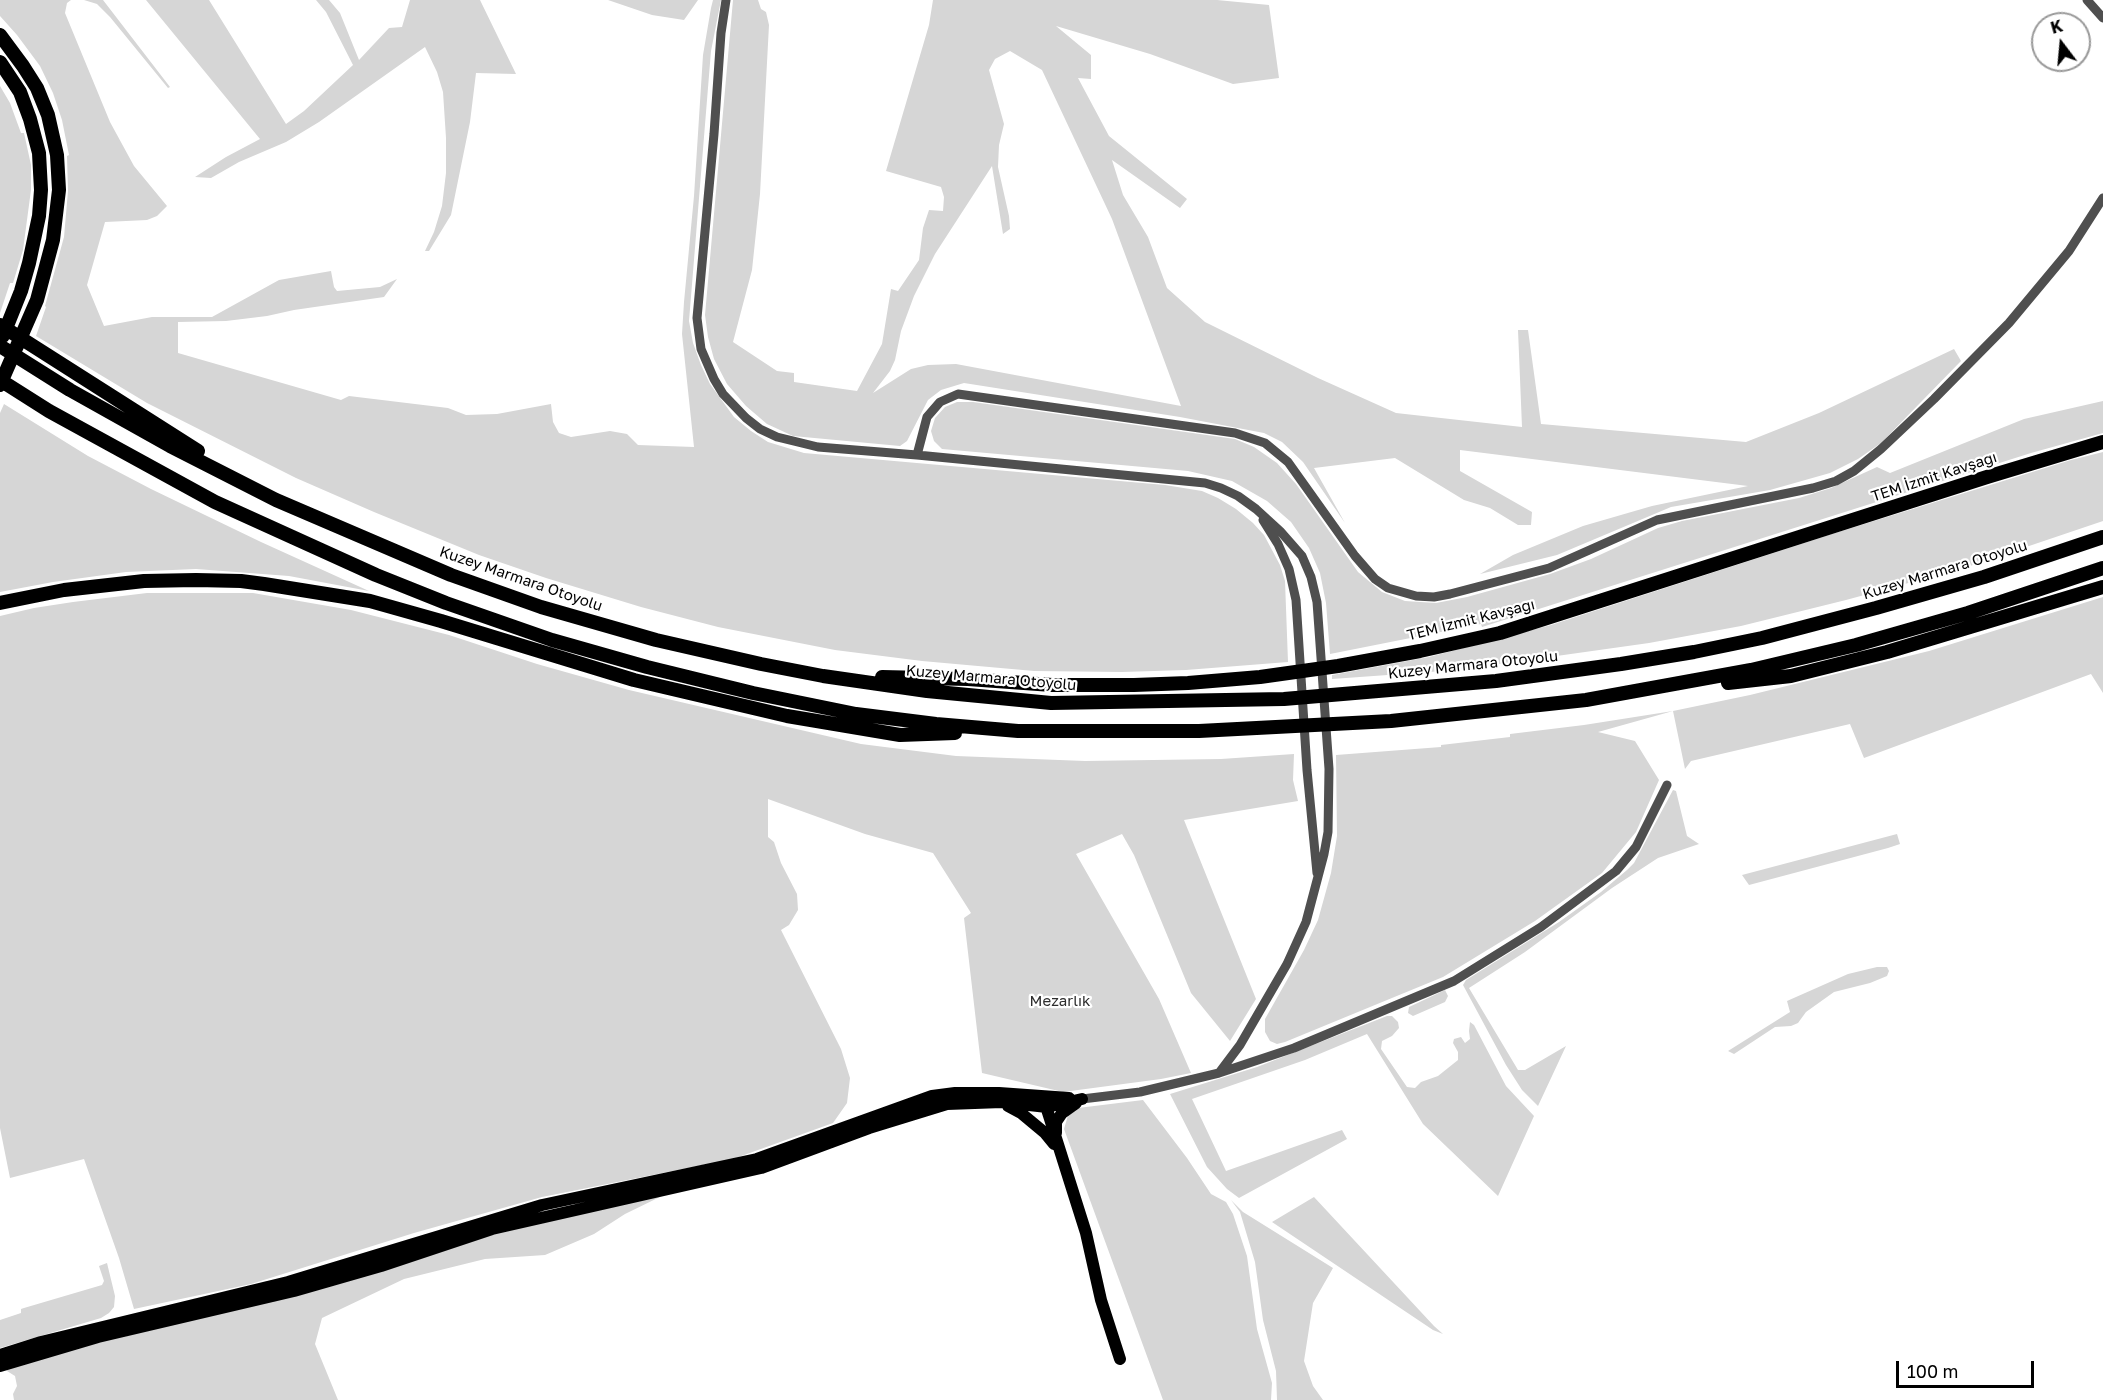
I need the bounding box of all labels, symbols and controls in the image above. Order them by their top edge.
north arrow [2031,12,2091,72]
text: K [2048,15,2065,38]
street label: TEM İzmit Kavşağı [1869,448,1999,506]
street label: Kuzey Marmara Otoyolu [1861,536,2029,604]
street label: Kuzey Marmara Otoyolu [437,543,605,615]
street label: TEM İzmit Kavşağı [1405,595,1537,645]
street label: Kuzey Marmara Otoyolu [1387,647,1559,683]
street label: Kuzey Marmara Otoyolu [905,662,1077,694]
park label: Mezarlık [1030,992,1090,1010]
scale bar [1899,1349,2037,1387]
text: 100 m [1907,1360,1958,1382]

